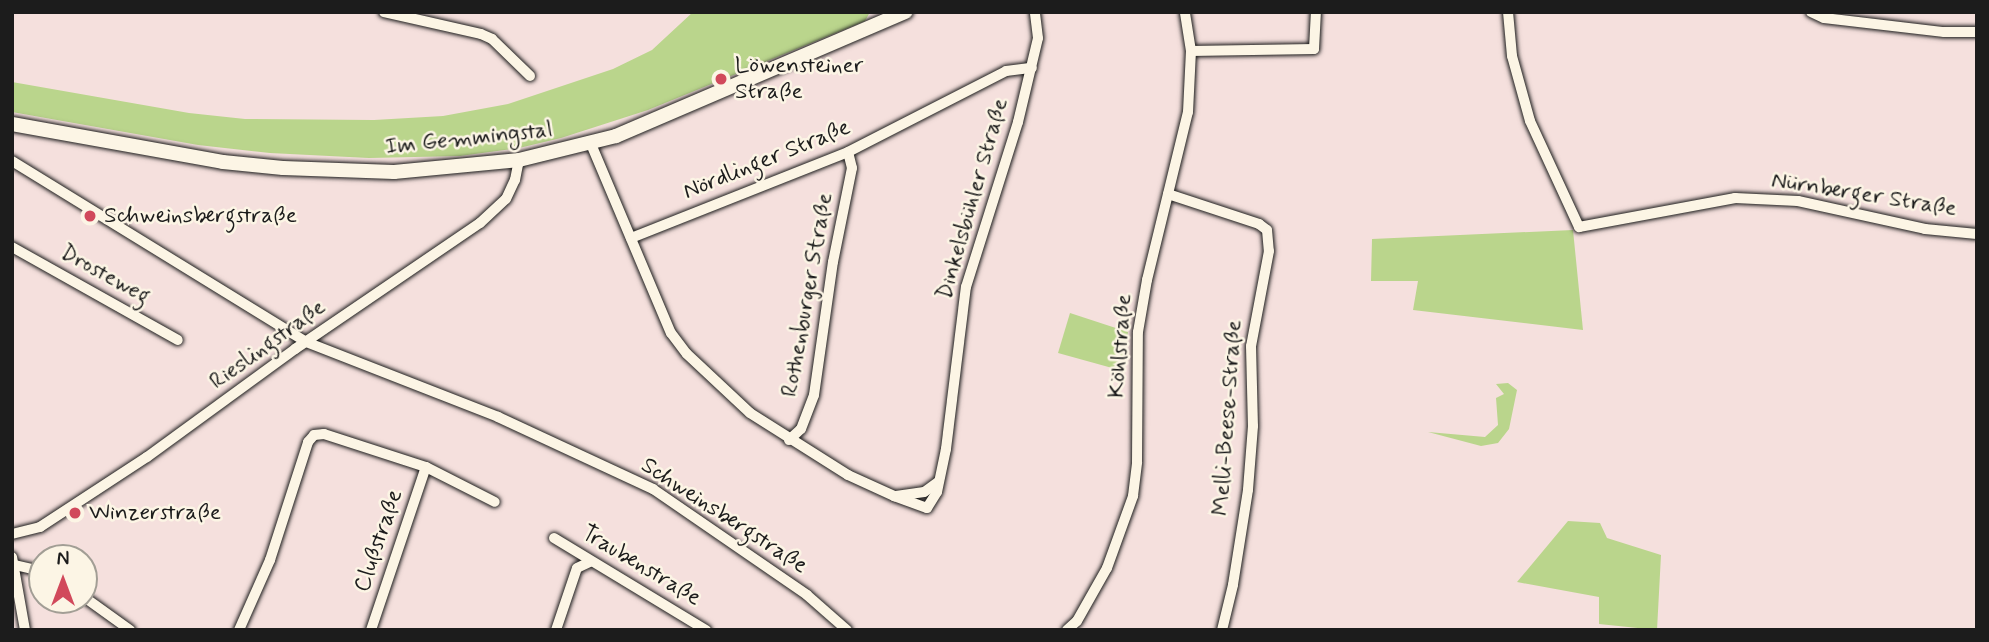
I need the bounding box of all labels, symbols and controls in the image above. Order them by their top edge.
place label: Löwensteiner Straße [735,52,863,106]
marker: Löwensteiner Straße [713,71,729,87]
street label: Dinkelsbühler Straße [931,95,1015,303]
street label: Nördlinger Straße [679,114,855,206]
street label: Im Gemmingstal [383,116,555,162]
street label: Nürnberger Straße [1769,167,1959,223]
street label: Rothenburger Straße [777,193,839,397]
place label: Schweinsbergstraße [104,202,297,230]
marker: Schweinsbergstraße [82,208,98,224]
street label: Drosteweg [55,239,155,311]
street label: Köhlstraße [1104,293,1138,399]
street label: Rieslingstraße [205,294,331,396]
street label: Melli-Beese-Straße [1207,319,1249,517]
street label: Schweinsbergstraße [636,452,812,580]
street label: Clußstraße [349,486,409,596]
place label: Winzerstraße [89,499,221,527]
marker: Winzerstraße [67,505,83,521]
street label: Traubenstraße [576,519,706,613]
north arrow [28,544,98,614]
text: N [57,547,69,572]

